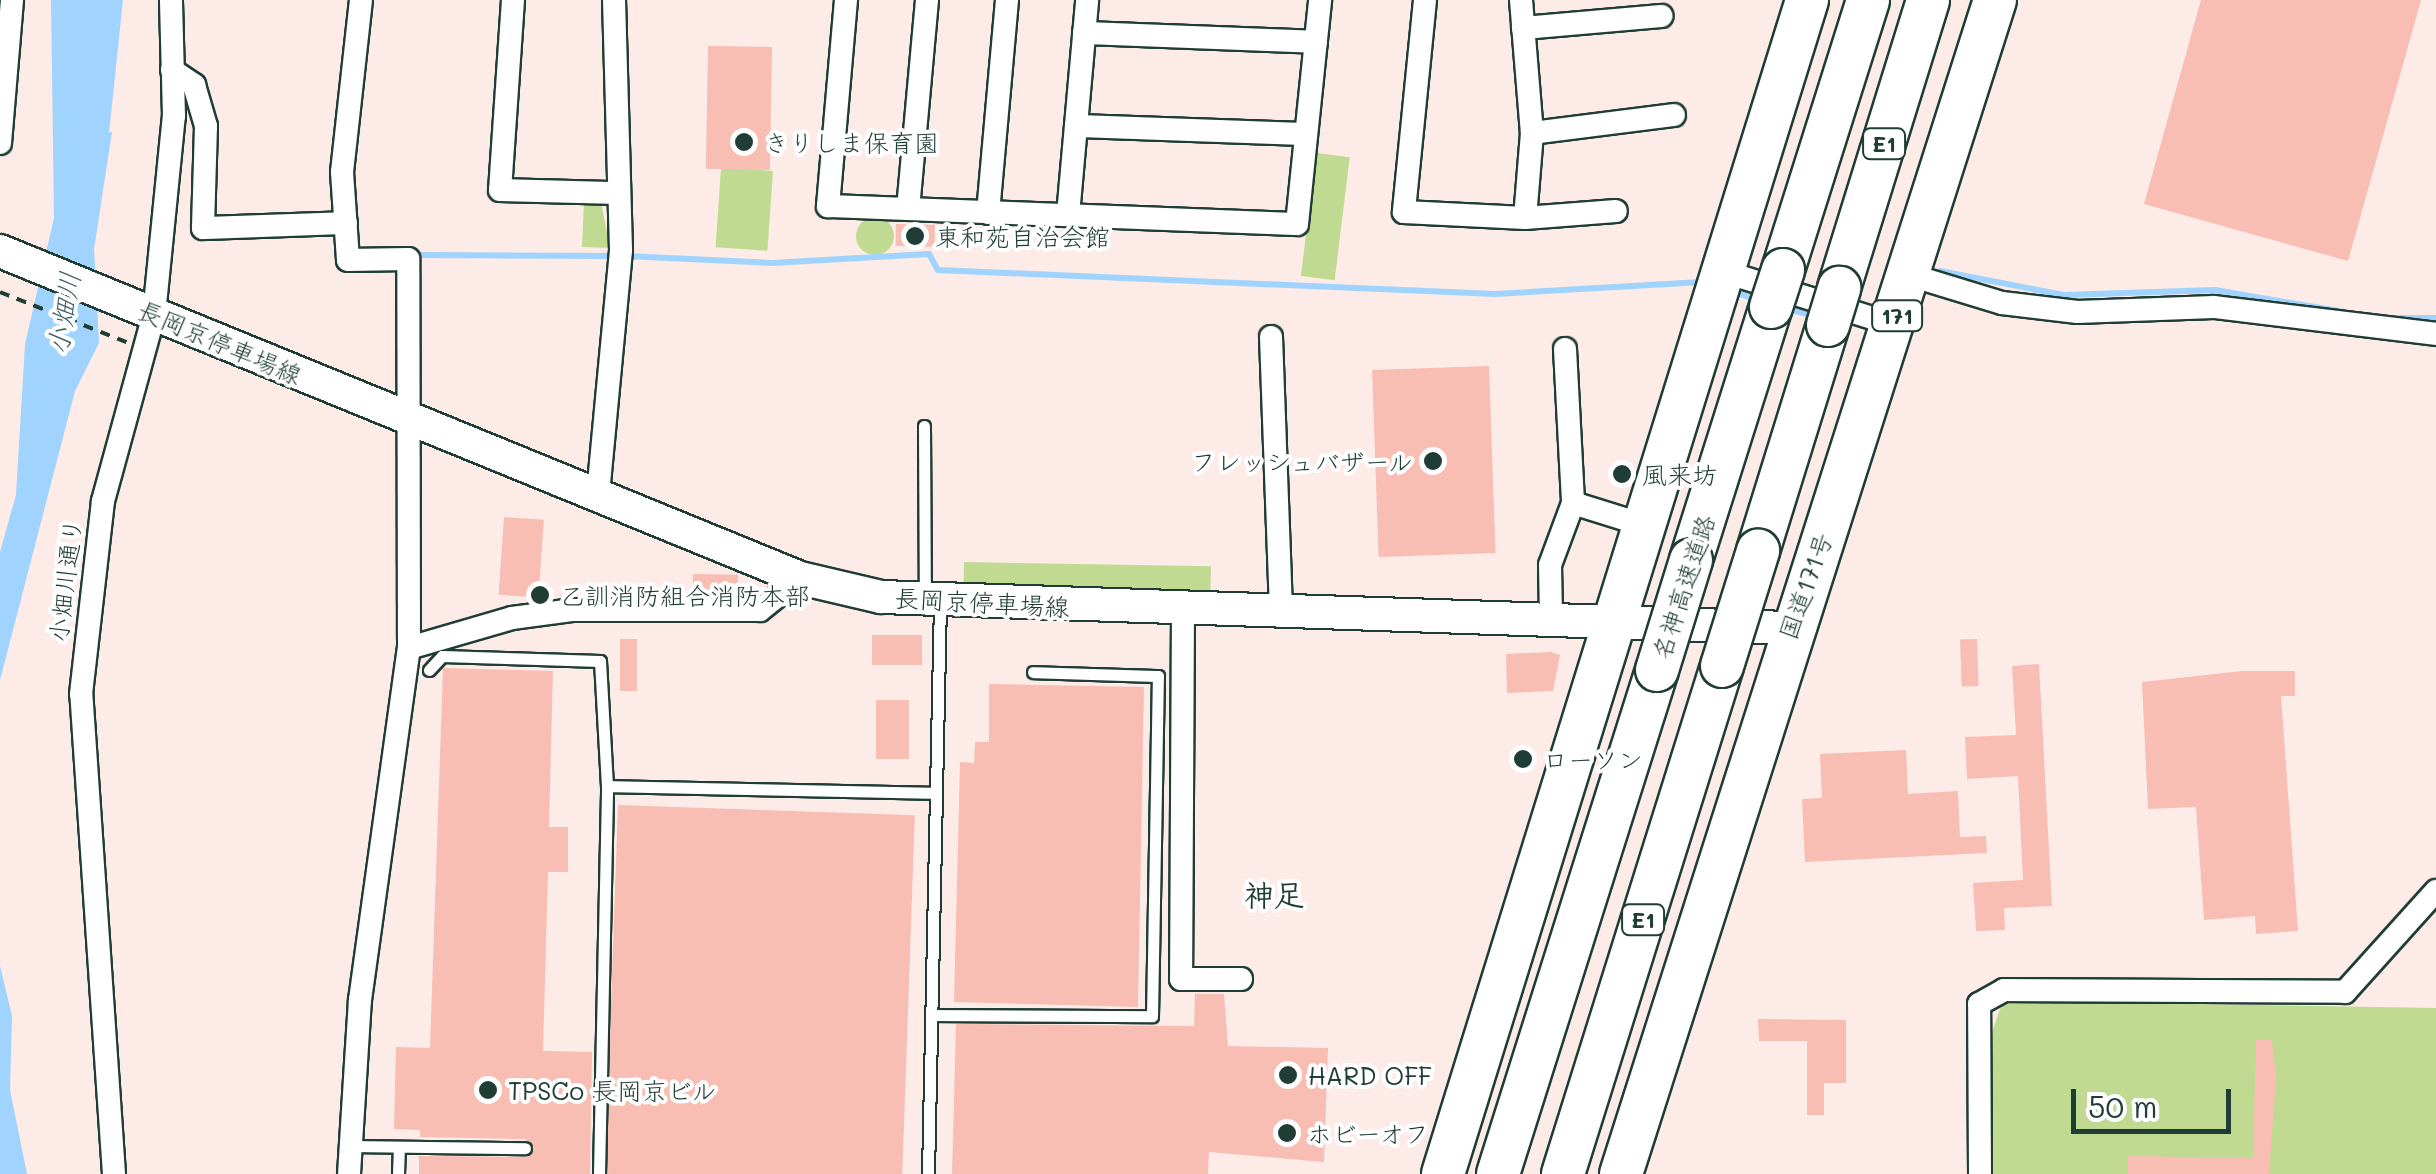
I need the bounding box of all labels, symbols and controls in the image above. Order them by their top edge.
place label: きりしま保育園 [764,127,939,157]
road number: E1 [1862,127,1906,161]
marker: きりしま保育園 [733,131,755,153]
place label: 東和苑自治会館 [935,221,1110,251]
marker: 東和苑自治会館 [904,225,926,247]
water label: 小畑川 [40,269,86,357]
street label: 長岡京停車場線 [134,294,306,390]
road number: 171 [1870,299,1924,333]
place label: フレッシュバザール [1188,446,1413,476]
marker: フレッシュバザール [1422,450,1444,472]
place label: 風来坊 [1642,459,1717,489]
marker: 風来坊 [1611,463,1633,485]
street label: 名神高速道路 [1646,511,1720,663]
street label: 小畑川通り [42,516,88,644]
street label: 国道171号 [1772,529,1838,643]
place label: 乙訓消防組合消防本部 [560,580,810,610]
street label: 長岡京停車場線 [894,582,1070,622]
marker: 乙訓消防組合消防本部 [529,584,551,606]
place label: ローソン [1543,744,1643,774]
marker: ローソン [1512,748,1534,770]
district label: 神足 [1244,876,1304,912]
road number: E1 [1620,903,1666,937]
place label: HARD OFF [1308,1060,1432,1090]
marker: HARD OFF [1277,1064,1299,1086]
scale bar [2076,1069,2236,1131]
place label: TPSCo 長岡京ビル [508,1075,717,1105]
marker: TPSCo 長岡京ビル [477,1079,499,1101]
text: 50 m [2088,1086,2158,1126]
place label: ホビーオフ [1307,1118,1431,1148]
marker: ホビーオフ [1276,1122,1298,1144]

